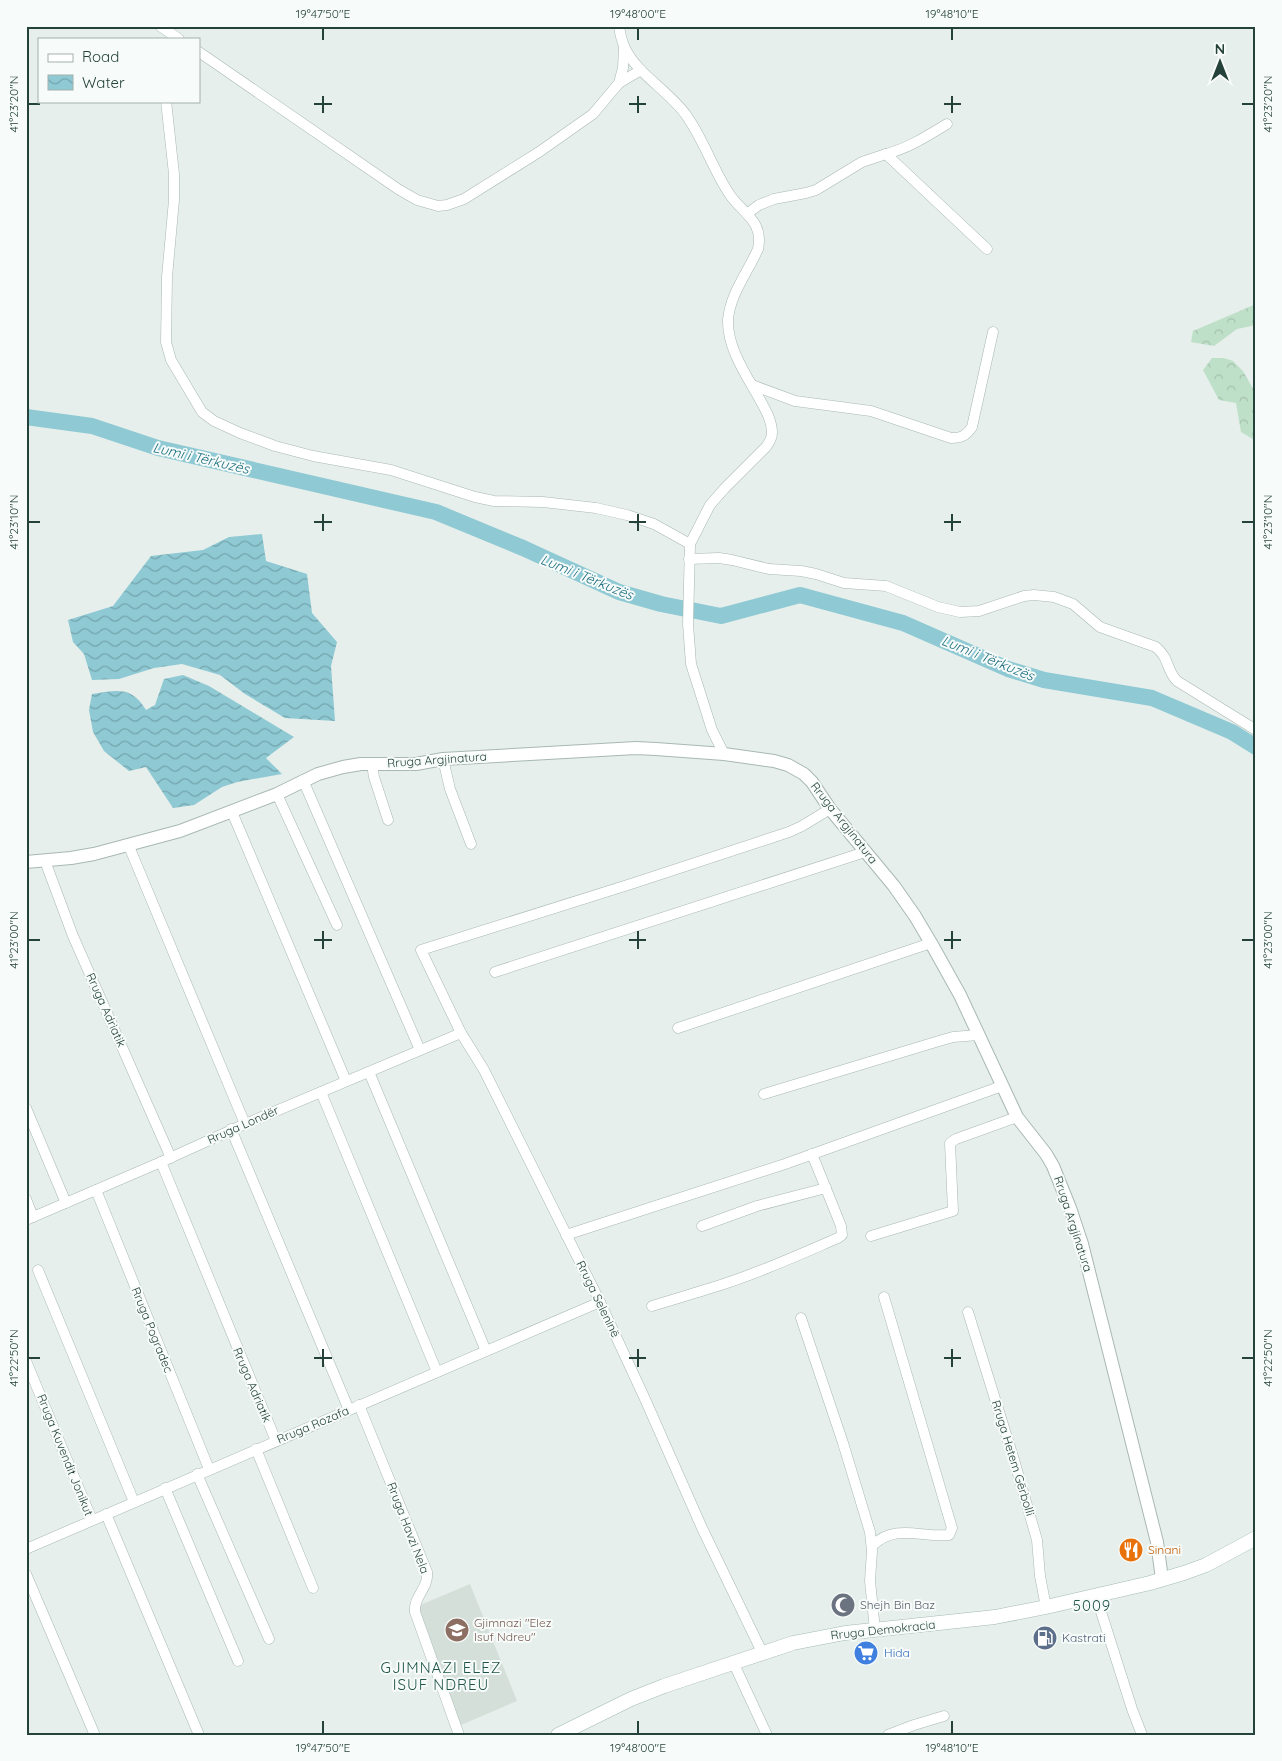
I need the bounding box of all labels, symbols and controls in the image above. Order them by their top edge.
text: 19°47'50"E [296,6,351,21]
text: 19°48'00"E [610,6,666,21]
text: 19°48'10"E [925,6,979,21]
legend [38,38,200,102]
north arrow [1194,38,1244,88]
text: N [1215,40,1225,58]
text: Road [82,47,119,66]
text: Water [82,73,125,92]
text: 41°23'20"N [6,75,21,133]
text: 41°23'20"N [1260,75,1275,133]
water label: Lumi i Tërkuzës [151,438,252,478]
text: 41°23'10"N [6,495,21,549]
text: 41°23'10"N [1260,495,1275,549]
water label: Lumi i Tërkuzës [538,550,637,604]
water label: Lumi i Tërkuzës [939,631,1038,685]
street label: Rruga Argjinatura [387,749,487,770]
street label: Rruga Argjinatura [808,779,881,867]
text: 41°23'00"N [6,911,21,969]
text: 41°23'00"N [1260,911,1275,969]
street label: Rruga Adriatik [83,970,130,1049]
street label: Rruga Londër [205,1102,281,1147]
street label: Rruga Argjinatura [1051,1174,1096,1274]
street label: Rruga Seleninë [573,1258,624,1340]
street label: Rruga Pogradec [128,1285,176,1375]
text: 41°22'50"N [6,1329,21,1387]
text: 41°22'50"N [1260,1329,1275,1387]
street label: Rruga Adriatik [230,1345,275,1425]
street label: Rruga Kuvendit Jonikut [34,1392,97,1518]
street label: Rruga Hetem Gërbolli [989,1398,1038,1517]
street label: Rruga Rozafa [274,1403,351,1447]
street label: Rruga Havzi Nela [384,1480,433,1576]
restaurant icon: Sinani [1118,1537,1144,1563]
place label: Sinani [1148,1542,1181,1557]
mosque icon: Shejh Bin Baz [830,1592,856,1618]
district label: 5009 [1073,1596,1111,1615]
place label: Shejh Bin Baz [860,1597,935,1612]
place label: Gjimnazi "Elez Isuf Ndreu" [474,1615,552,1644]
school or university icon: Gjimnazi "Elez Isuf Ndreu" [444,1617,470,1643]
street label: Rruga Demokracia [830,1617,936,1642]
fuel station icon: Kastrati [1032,1625,1058,1651]
place label: Kastrati [1062,1630,1105,1645]
supermarket icon: Hida [853,1640,879,1666]
place label: Hida [884,1645,910,1660]
district label: GJIMNAZI ELEZ ISUF NDREU [381,1658,501,1694]
text: 19°47'50"E [296,1740,351,1755]
text: 19°48'00"E [610,1740,666,1755]
text: 19°48'10"E [925,1740,979,1755]

